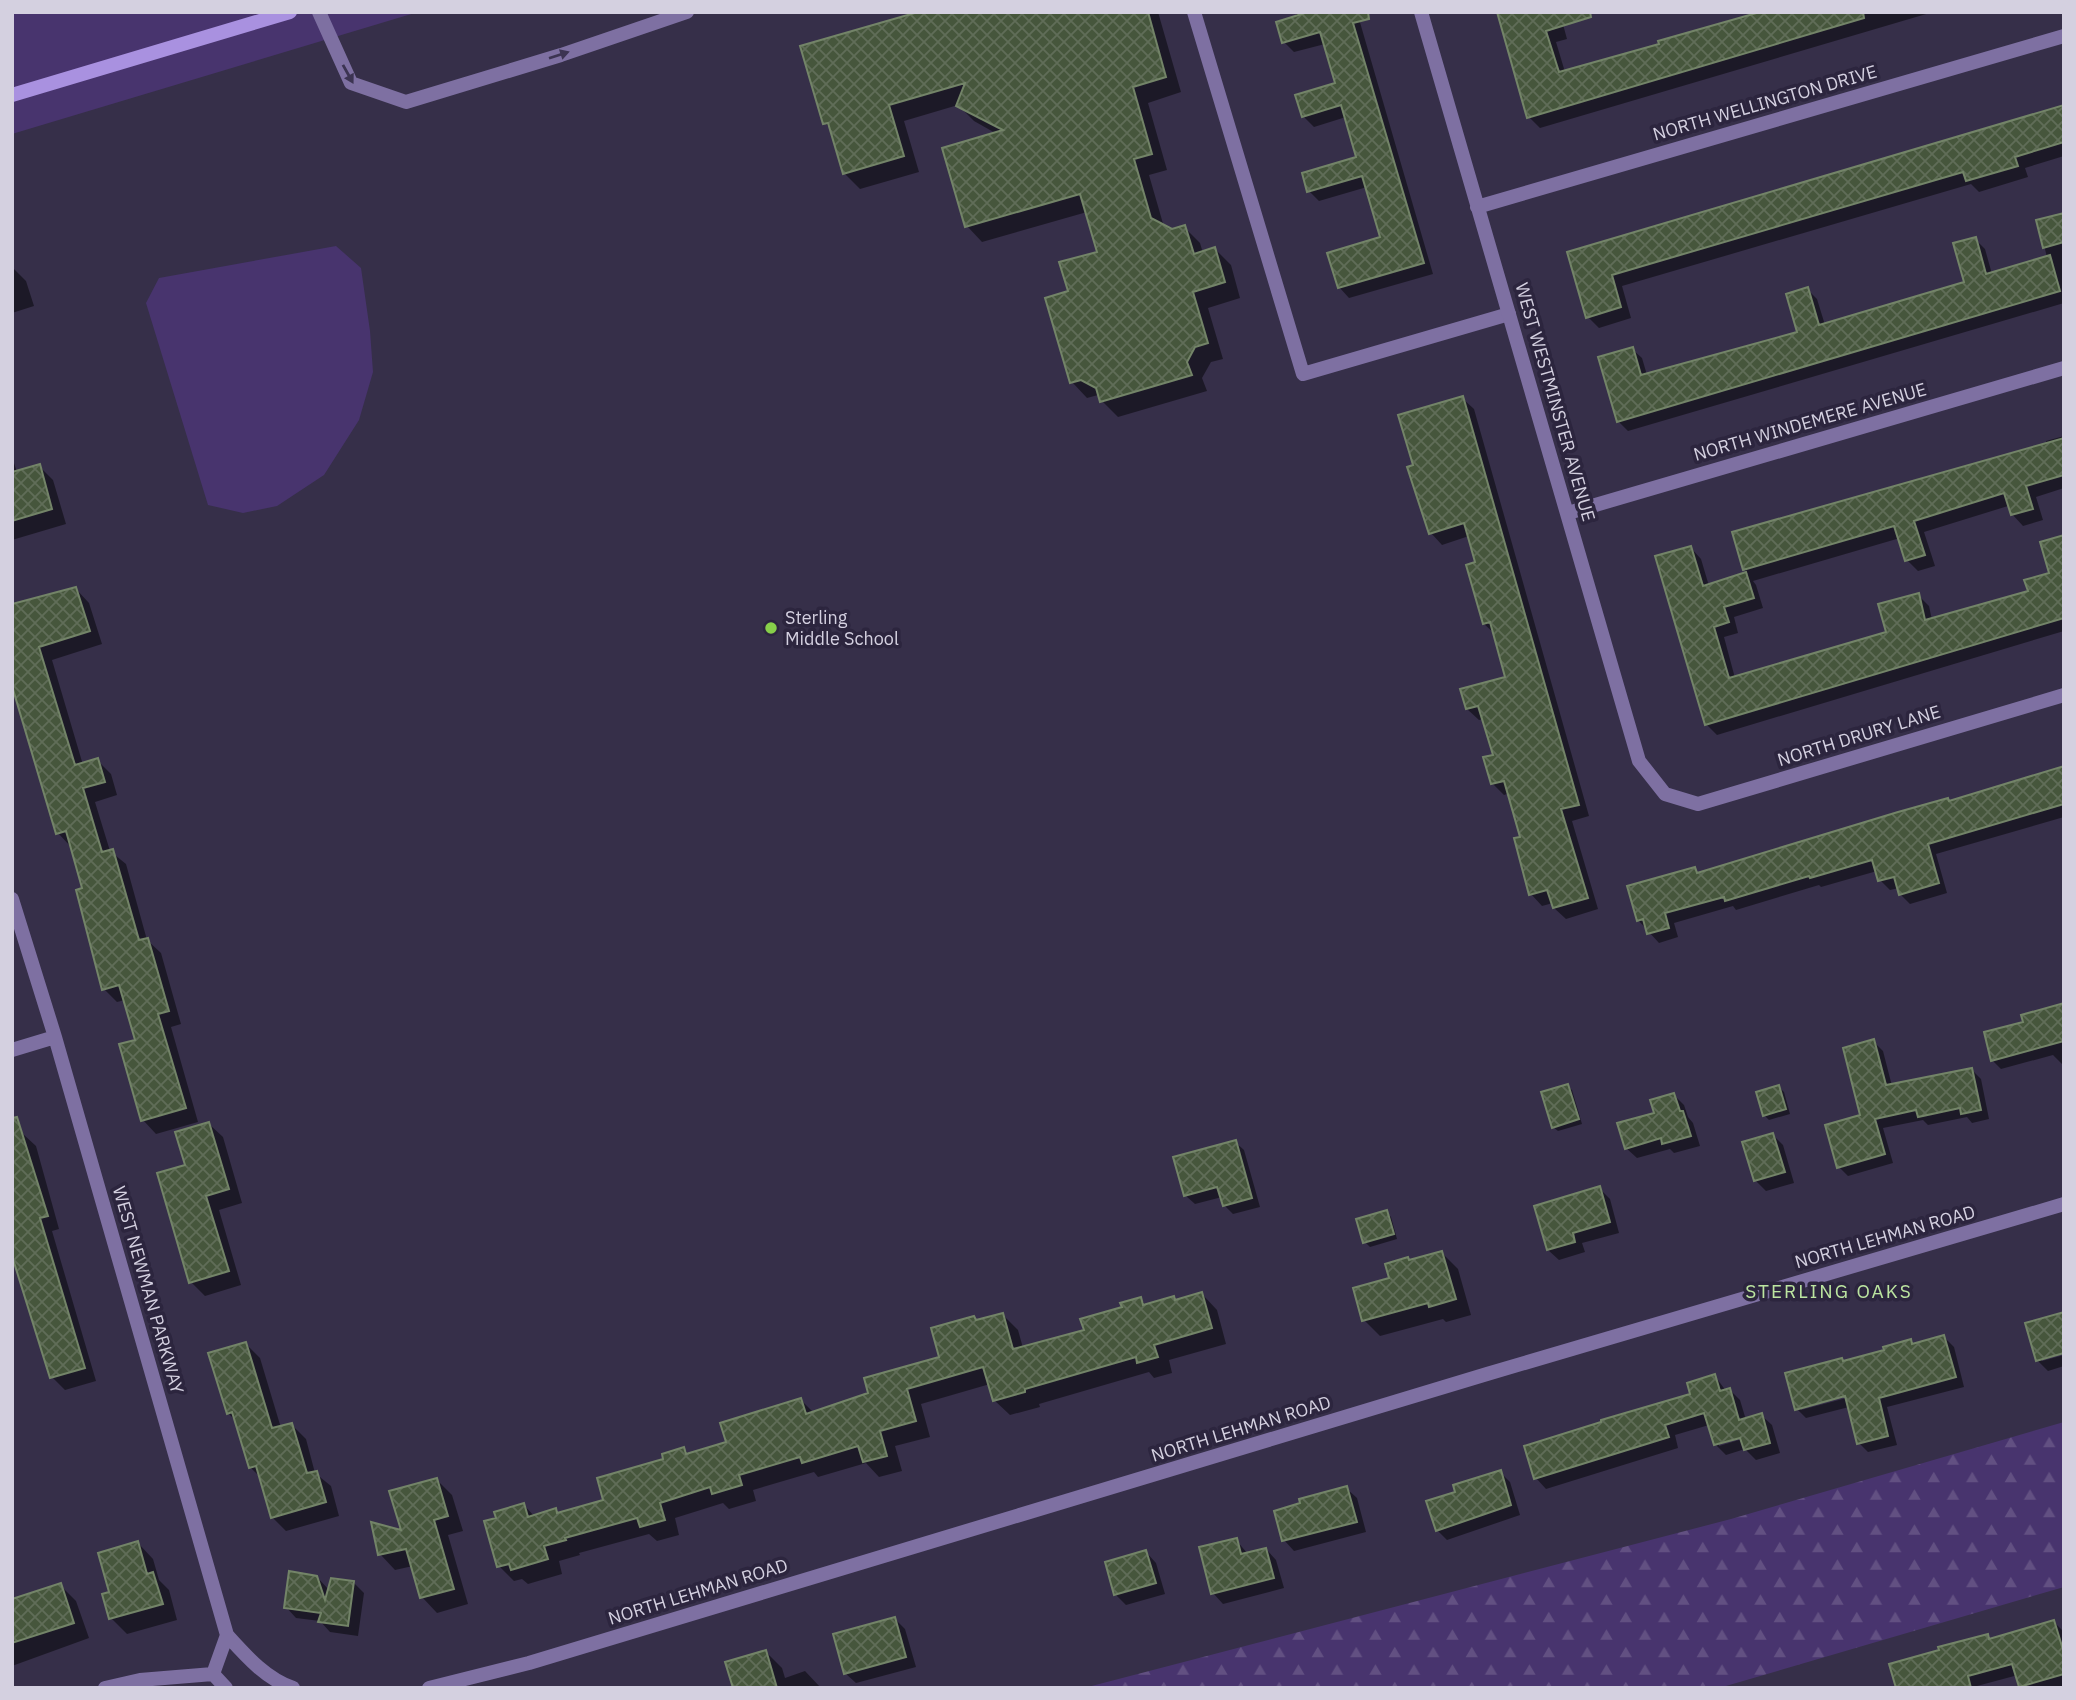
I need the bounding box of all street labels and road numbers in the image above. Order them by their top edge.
street label: NORTH WELLINGTON DRIVE [1650,59,1880,146]
street label: WEST WESTMINSTER AVENUE [1510,280,1601,524]
street label: NORTH WINDEMERE AVENUE [1691,377,1929,466]
street label: NORTH DRURY LANE [1775,700,1943,771]
street label: WEST NEWMAN PARKWAY [108,1183,189,1397]
street label: NORTH LEHMAN ROAD [1792,1200,1978,1273]
street label: NORTH LEHMAN ROAD [1148,1390,1333,1467]
street label: NORTH LEHMAN ROAD [605,1553,790,1630]

